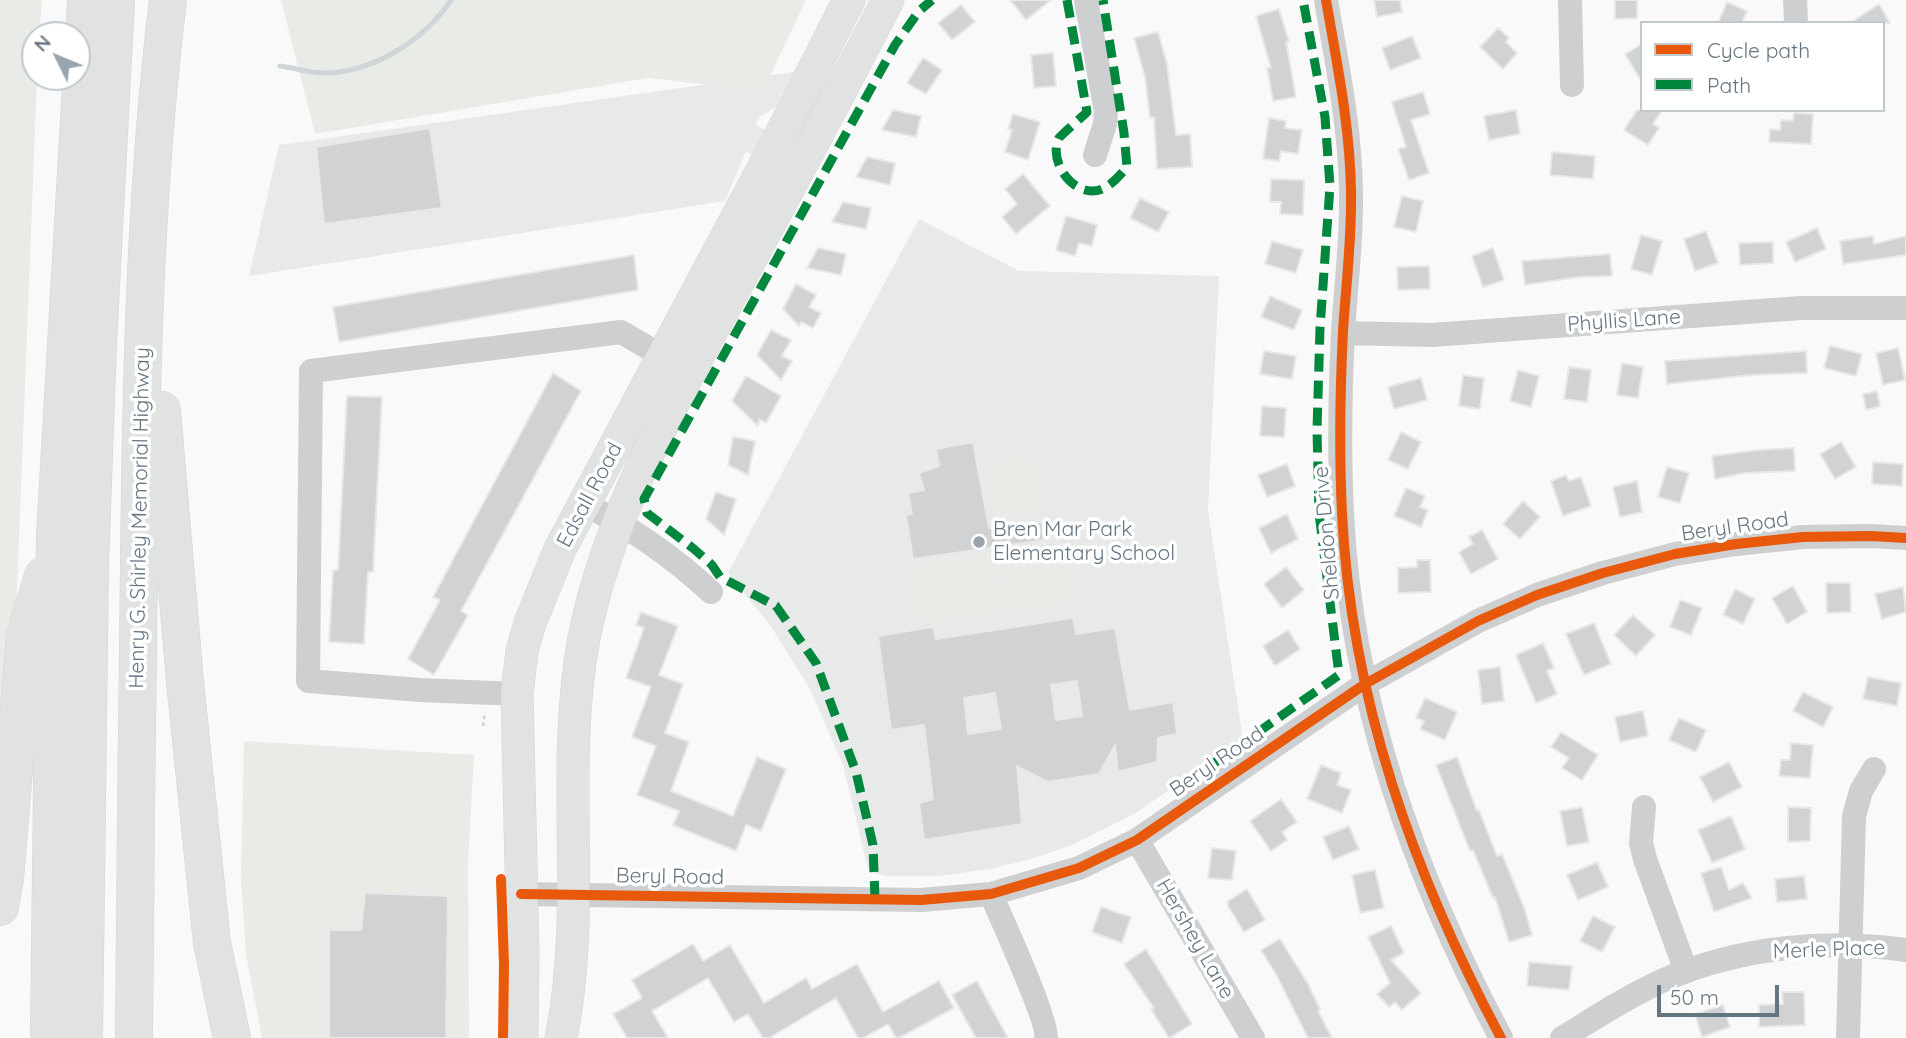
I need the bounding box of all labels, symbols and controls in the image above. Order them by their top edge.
north arrow [21,21,91,91]
legend [1640,21,1885,112]
text: N [29,30,56,56]
text: Cycle path [1707,37,1810,63]
text: Path [1707,72,1751,98]
street label: Phyllis Lane [1566,304,1682,338]
street label: Henry G. Shirley Memorial Highway [124,347,156,689]
street label: Edsall Road [552,438,628,552]
street label: Sheldon Drive [1309,465,1345,601]
street label: Beryl Road [1680,507,1790,547]
place label: Bren Mar Park Elementary School [993,517,1175,567]
marker: Bren Mar Park Elementary School [971,534,987,550]
street label: Beryl Road [1165,721,1269,803]
street label: Beryl Road [616,863,724,891]
street label: Hershey Lane [1151,875,1239,1003]
street label: Merle Place [1772,935,1886,965]
scale bar [1661,972,1784,1016]
text: 50 m [1670,984,1719,1010]

